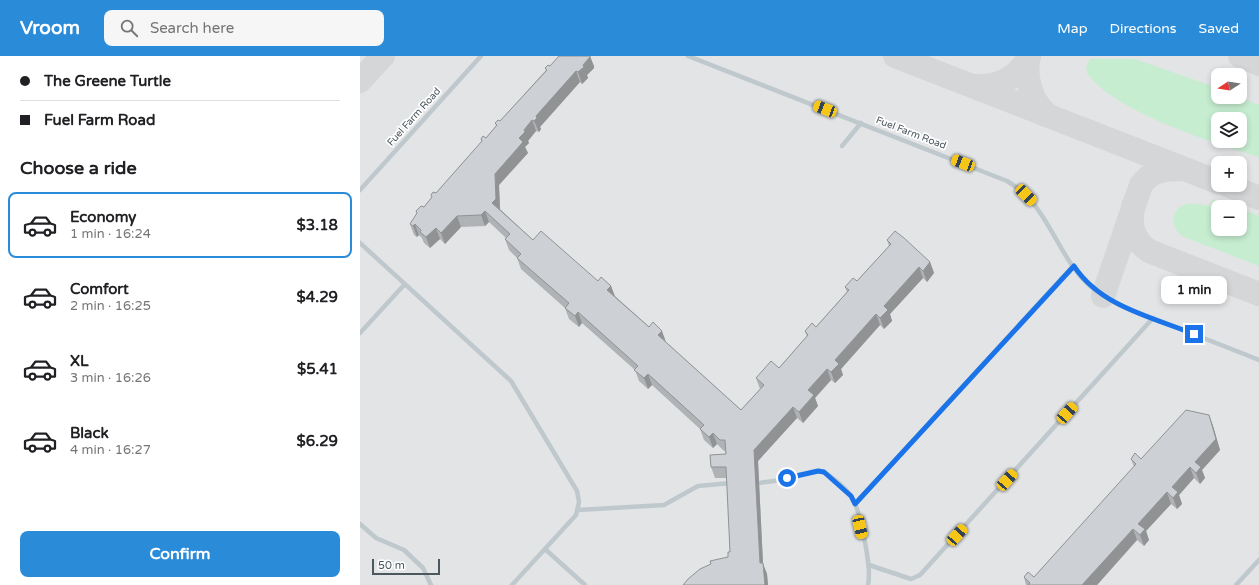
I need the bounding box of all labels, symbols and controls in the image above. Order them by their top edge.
search box [104,10,384,46]
text: Vroom [20,17,80,39]
icon: search [118,17,140,39]
text: Search here [150,19,234,37]
text: Map [1057,20,1088,37]
text: Directions [1110,20,1177,37]
text: Saved [1199,20,1239,37]
north arrow [1211,68,1247,104]
map controls [1211,68,1247,236]
text: The Greene Turtle [44,72,171,90]
street label: Fuel Farm Road [385,85,443,149]
car [812,99,838,119]
text: Fuel Farm Road [44,111,155,129]
button: layers [1211,112,1247,148]
street label: Fuel Farm Road [874,114,948,152]
car [950,153,976,173]
button: + [1211,156,1247,192]
text: Choose a ride [20,157,137,179]
car [1013,182,1039,208]
button: − [1211,200,1247,236]
icon: car [22,207,58,243]
text: Economy [70,208,136,226]
text: $3.18 [297,216,338,234]
text: 1 min · 16:24 [70,226,151,242]
callout: 1 min [1161,276,1227,304]
icon: car [22,279,58,315]
text: Comfort [70,280,129,298]
text: 1 min [1177,282,1211,298]
text: $4.29 [297,288,338,306]
text: 2 min · 16:25 [70,298,151,314]
route end [1185,325,1203,343]
icon: car [22,351,58,387]
text: XL [70,352,89,370]
text: $5.41 [297,360,338,378]
text: 3 min · 16:26 [70,370,151,386]
car [1055,400,1079,426]
icon: car [22,423,58,459]
text: Black [70,424,109,442]
text: $6.29 [297,432,338,450]
text: 4 min · 16:27 [70,442,151,458]
car [995,467,1019,493]
route start [778,469,796,487]
car [851,514,869,540]
car [945,522,969,548]
button: Confirm [20,531,340,577]
scale bar [372,557,440,576]
text: 50 m [378,559,405,572]

